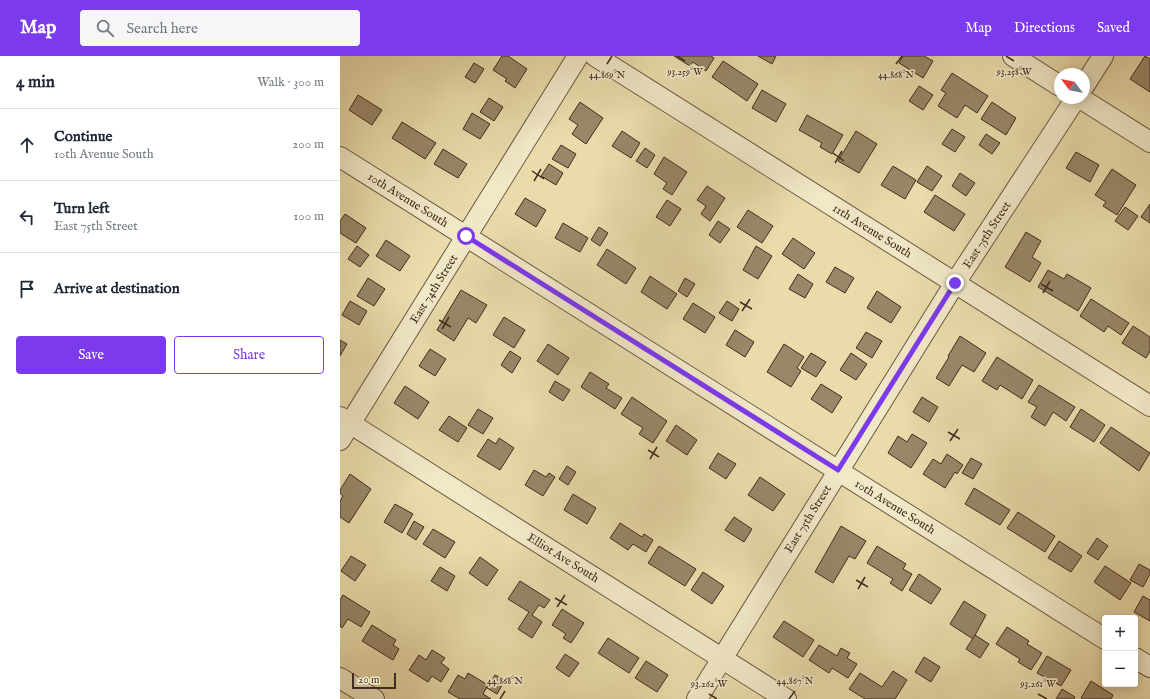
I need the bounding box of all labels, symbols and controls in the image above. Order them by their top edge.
search box [80,10,360,46]
text: Map [20,16,56,40]
icon: search [94,17,116,39]
text: Search here [126,19,198,38]
text: Map [965,19,992,37]
text: Directions [1014,19,1075,37]
text: Saved [1097,19,1130,37]
text: 93.259°W [666,66,703,79]
text: 93.258°W [995,66,1032,79]
north arrow [1054,68,1090,104]
text: 44.869°N [589,69,626,82]
text: 44.868°N [878,69,914,82]
text: 4 min [16,72,55,93]
text: Walk · 300 m [257,74,324,91]
text: Continue [54,127,112,146]
icon: ahead [16,134,38,156]
text: 200 m [292,136,324,153]
text: 10th Avenue South [54,146,154,163]
street label: 10th Avenue South [365,169,452,231]
street label: East 75th Street [960,198,1014,272]
text: Turn left [54,199,110,218]
street label: 11th Avenue South [830,201,915,262]
icon: left [16,206,38,228]
text: 100 m [294,208,324,225]
text: East 75th Street [54,218,138,235]
route start [457,227,475,245]
street label: East 74th Street [407,252,461,326]
route end [946,274,964,292]
icon: arrive [16,278,38,300]
text: Arrive at destination [54,279,180,298]
button: Save [16,336,166,374]
button: Share [174,336,324,374]
street label: 10th Avenue South [852,476,939,538]
street label: East 75th Street [781,482,835,556]
street label: Elliot Ave South [524,530,602,586]
map controls [1102,615,1138,687]
button: + [1102,615,1138,651]
button: − [1102,651,1138,687]
scale bar [352,671,396,690]
text: 20 m [358,673,379,687]
text: 44.868°N [487,675,523,688]
text: 44.867°N [777,675,814,688]
text: 93.262°W [690,678,728,691]
text: 93.261°W [1019,678,1056,691]

